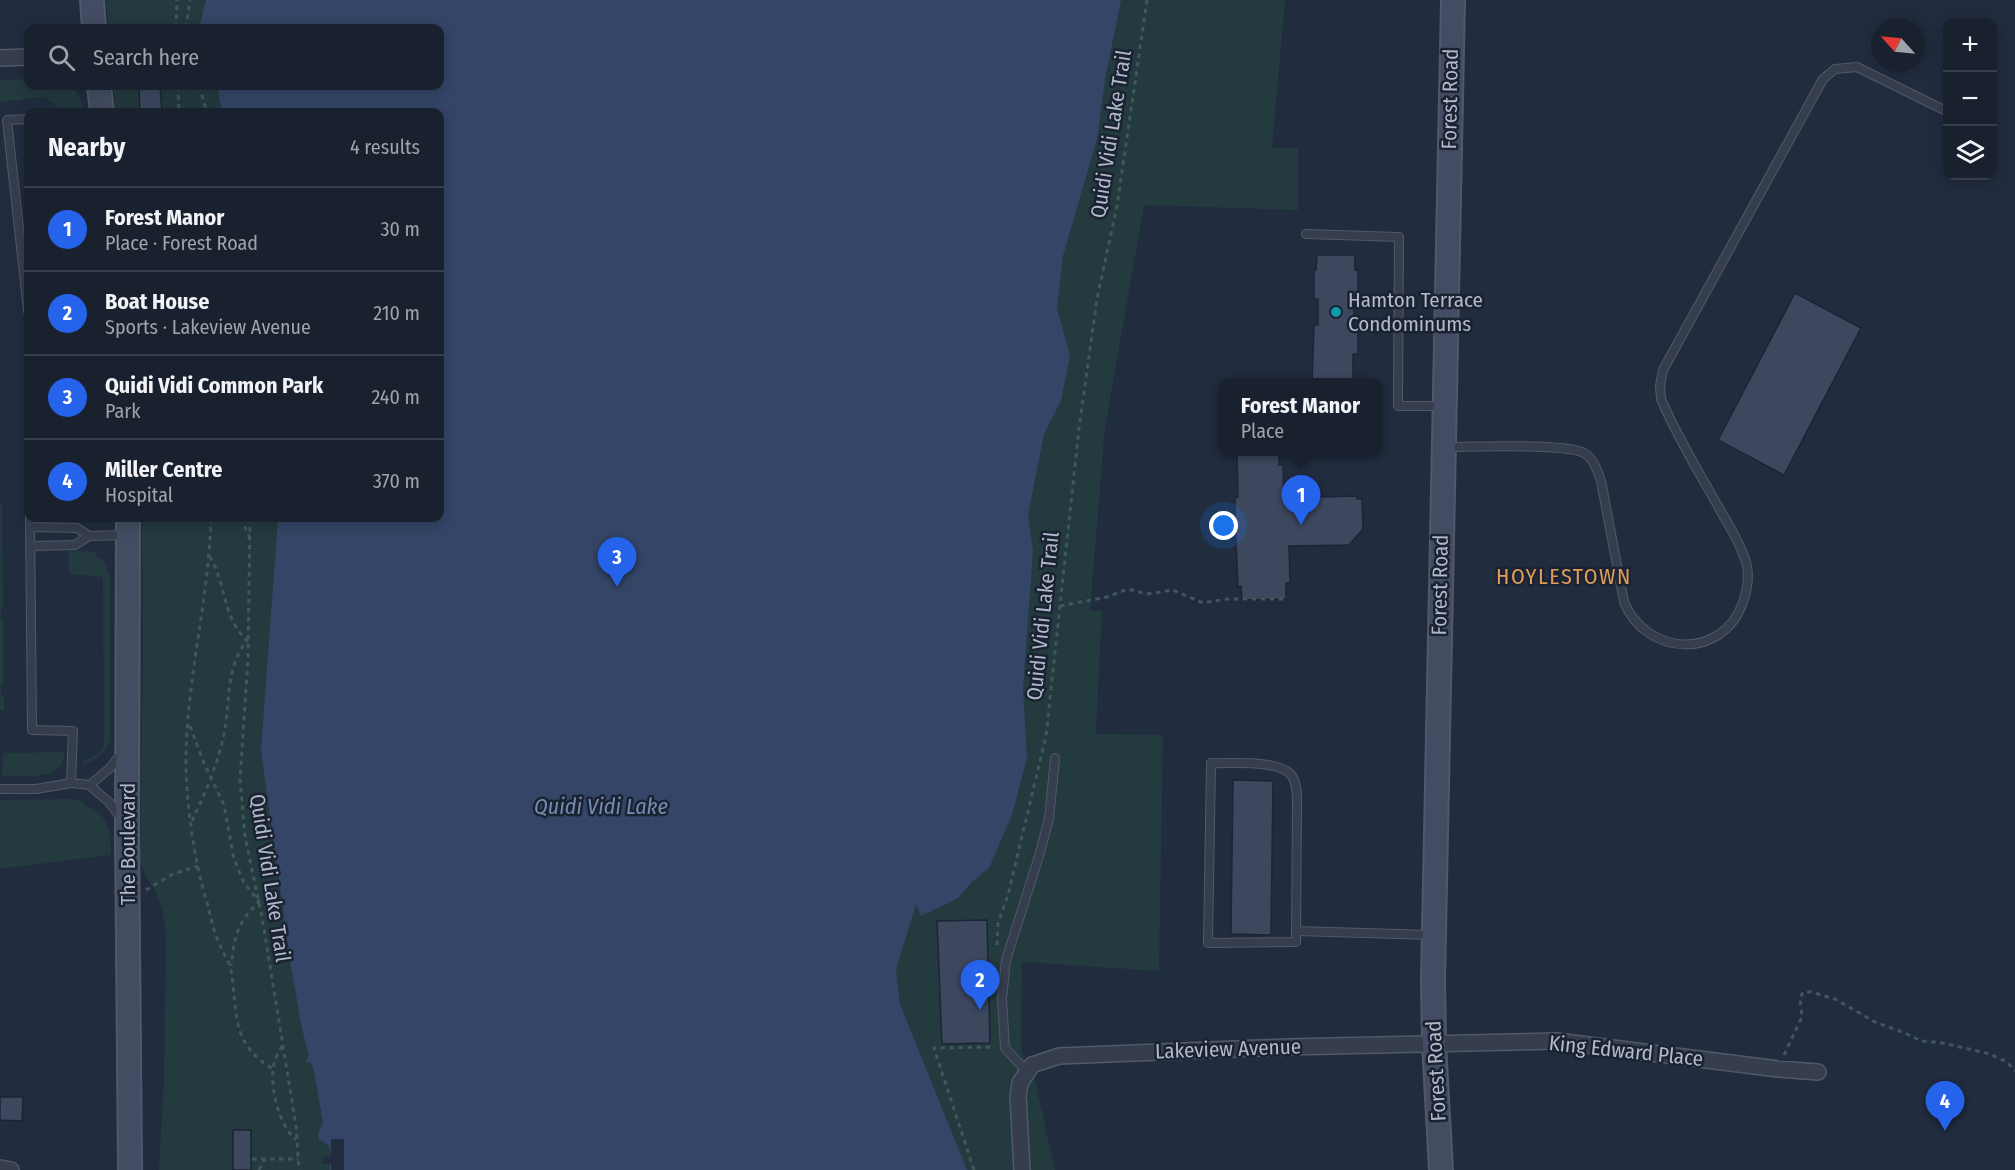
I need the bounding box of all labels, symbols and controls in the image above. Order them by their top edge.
north arrow [1871,18,1925,72]
map controls [1943,18,1997,180]
button: + [1943,18,1997,72]
search box [24,24,444,90]
icon: search [45,41,78,74]
text: Search here [93,44,199,71]
street label: Quidi Vidi Lake Trail [1085,48,1137,220]
street label: Forest Road [1436,48,1464,150]
button: − [1943,72,1997,126]
button: layers [1943,126,1997,180]
text: Nearby [48,132,125,163]
text: 4 results [350,135,420,159]
text: Forest Manor [105,204,224,231]
text: 1 [63,217,72,241]
text: 30 m [380,217,420,241]
text: Place · Forest Road [105,231,258,255]
place label: Hamton Terrace Condominums [1348,287,1483,337]
text: Boat House [105,288,209,315]
text: 2 [63,301,72,325]
text: 210 m [373,301,420,325]
marker: Hamton Terrace Condominums [1329,305,1343,319]
text: Sports · Lakeview Avenue [105,315,311,339]
text: Quidi Vidi Common Park [105,372,323,399]
popup [1218,378,1383,456]
text: 3 [63,385,72,409]
text: 240 m [371,385,420,409]
text: Forest Manor [1241,392,1360,419]
text: Park [105,399,141,423]
text: Place [1241,419,1284,443]
text: Miller Centre [105,456,222,483]
text: 4 [62,469,73,493]
text: 370 m [373,469,420,493]
pin: 1 [1282,476,1320,525]
text: Hospital [105,483,173,507]
your location [1209,511,1238,540]
street label: Quidi Vidi Lake Trail [1021,530,1065,702]
street label: Forest Road [1426,534,1454,636]
pin: 3 [598,538,636,587]
district label: HOYLESTOWN [1496,563,1632,590]
street label: The Boulevard [115,783,141,905]
street label: Quidi Vidi Lake Trail [244,792,296,964]
water label: Quidi Vidi Lake [534,793,668,820]
pin: 2 [960,960,1000,1010]
street label: Forest Road [1420,1020,1452,1122]
street label: King Edward Place [1547,1030,1705,1072]
street label: Lakeview Avenue [1155,1033,1301,1065]
pin: 4 [1926,1082,1964,1131]

